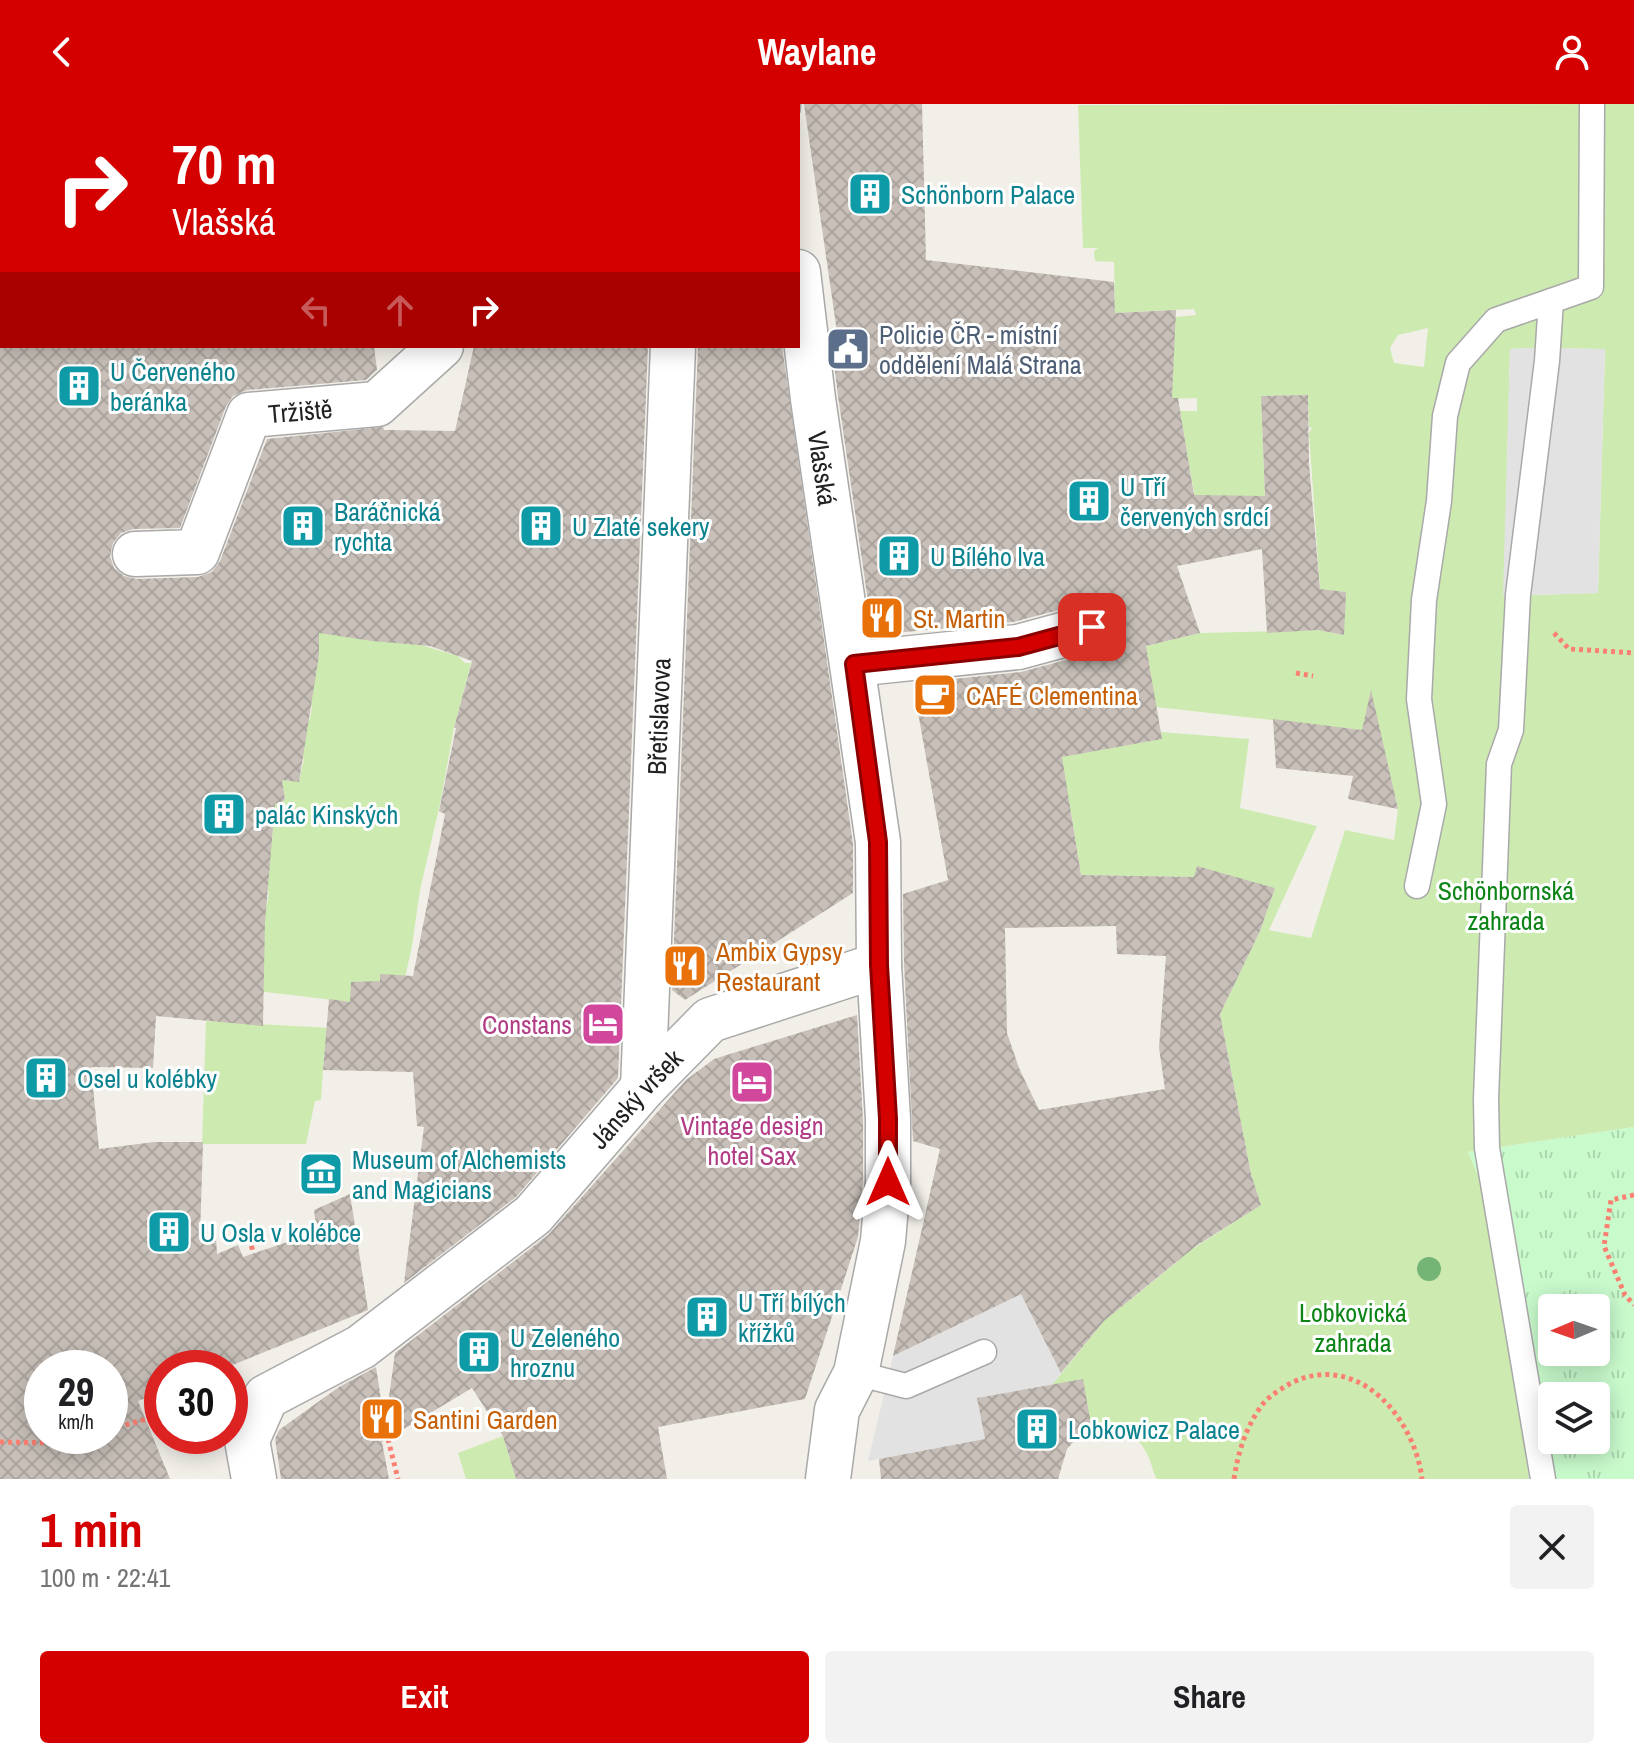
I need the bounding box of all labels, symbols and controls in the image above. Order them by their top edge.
text: Waylane [758,28,876,76]
icon: back [40,30,84,74]
icon: person [1550,30,1594,74]
text: 70 m [172,126,277,201]
icon: right [40,136,144,240]
building icon: Schönborn Palace [846,170,894,218]
place label: Schönborn Palace [901,177,1075,212]
text: Vlašská [172,198,275,246]
icon: left [294,288,338,332]
icon: ahead [378,288,422,332]
icon: right [462,288,506,332]
place label: Policie ČR - místní oddělení Malá Strana [879,317,1082,382]
public building icon: Policie ČR - místní oddělení Malá Strana [824,325,872,373]
place label: U Červeného beránka [110,354,236,419]
building icon: U Červeného beránka [55,362,103,410]
street label: Tržiště [267,390,334,431]
street label: Vlašská [800,429,846,508]
place label: U Tří červených srdcí [1120,469,1270,534]
building icon: U Tří červených srdcí [1065,477,1113,525]
place label: Baráčnická rychta [334,494,441,559]
building icon: Baráčnická rychta [279,502,327,550]
building icon: U Zlaté sekery [517,502,565,550]
place label: U Zlaté sekery [572,509,710,544]
building icon: U Bílého lva [875,532,923,580]
place label: U Bílého lva [930,539,1045,574]
pin [1058,593,1126,661]
restaurant icon: St. Martin [858,594,906,642]
place label: St. Martin [913,601,1005,636]
icon: arrive [1070,605,1114,649]
street label: Břetislavova [638,657,678,776]
cafe icon: CAFÉ Clementina [911,671,959,719]
place label: CAFÉ Clementina [966,678,1138,713]
building icon: palác Kinských [200,790,248,838]
place label: palác Kinských [255,797,398,832]
park label: Schönbornská zahrada [1438,873,1574,938]
place label: Ambix Gypsy Restaurant [715,934,843,999]
restaurant icon: Ambix Gypsy Restaurant [661,942,709,990]
hotel icon: Constans [579,1000,627,1048]
place label: Constans [482,1007,572,1042]
street label: Jánský vršek [581,1041,690,1156]
building icon: Osel u kolébky [22,1054,70,1102]
hotel icon: Vintage design hotel Sax [728,1058,776,1106]
place label: Osel u kolébky [77,1061,217,1096]
place label: Vintage design hotel Sax [680,1108,824,1173]
position arrow [846,1140,930,1224]
place label: Museum of Alchemists and Magicians [352,1142,566,1207]
museum icon: Museum of Alchemists and Magicians [297,1150,345,1198]
building icon: U Osla v kolébce [145,1208,193,1256]
place label: U Osla v kolébce [200,1215,361,1250]
place label: U Tří bílých křížků [738,1285,846,1350]
building icon: U Tří bílých křížků [683,1293,731,1341]
north arrow [1538,1294,1610,1366]
map controls [1538,1294,1610,1454]
park label: Lobkovická zahrada [1299,1295,1407,1360]
place label: U Zeleného hroznu [510,1320,620,1385]
building icon: U Zeleného hroznu [455,1328,503,1376]
speed limit sign: 30 [144,1350,248,1454]
text: 29 [58,1365,94,1418]
button: layers [1538,1382,1610,1454]
restaurant icon: Santini Garden [358,1395,406,1443]
place label: Santini Garden [413,1402,558,1437]
building icon: Lobkowicz Palace [1013,1405,1061,1453]
text: km/h [58,1408,94,1435]
place label: Lobkowicz Palace [1068,1412,1240,1447]
text: 1 min [40,1497,143,1562]
button: close [1510,1505,1594,1589]
text: 100 m · 22:41 [40,1560,170,1595]
button: Exit [40,1651,809,1743]
button: Share [825,1651,1594,1743]

